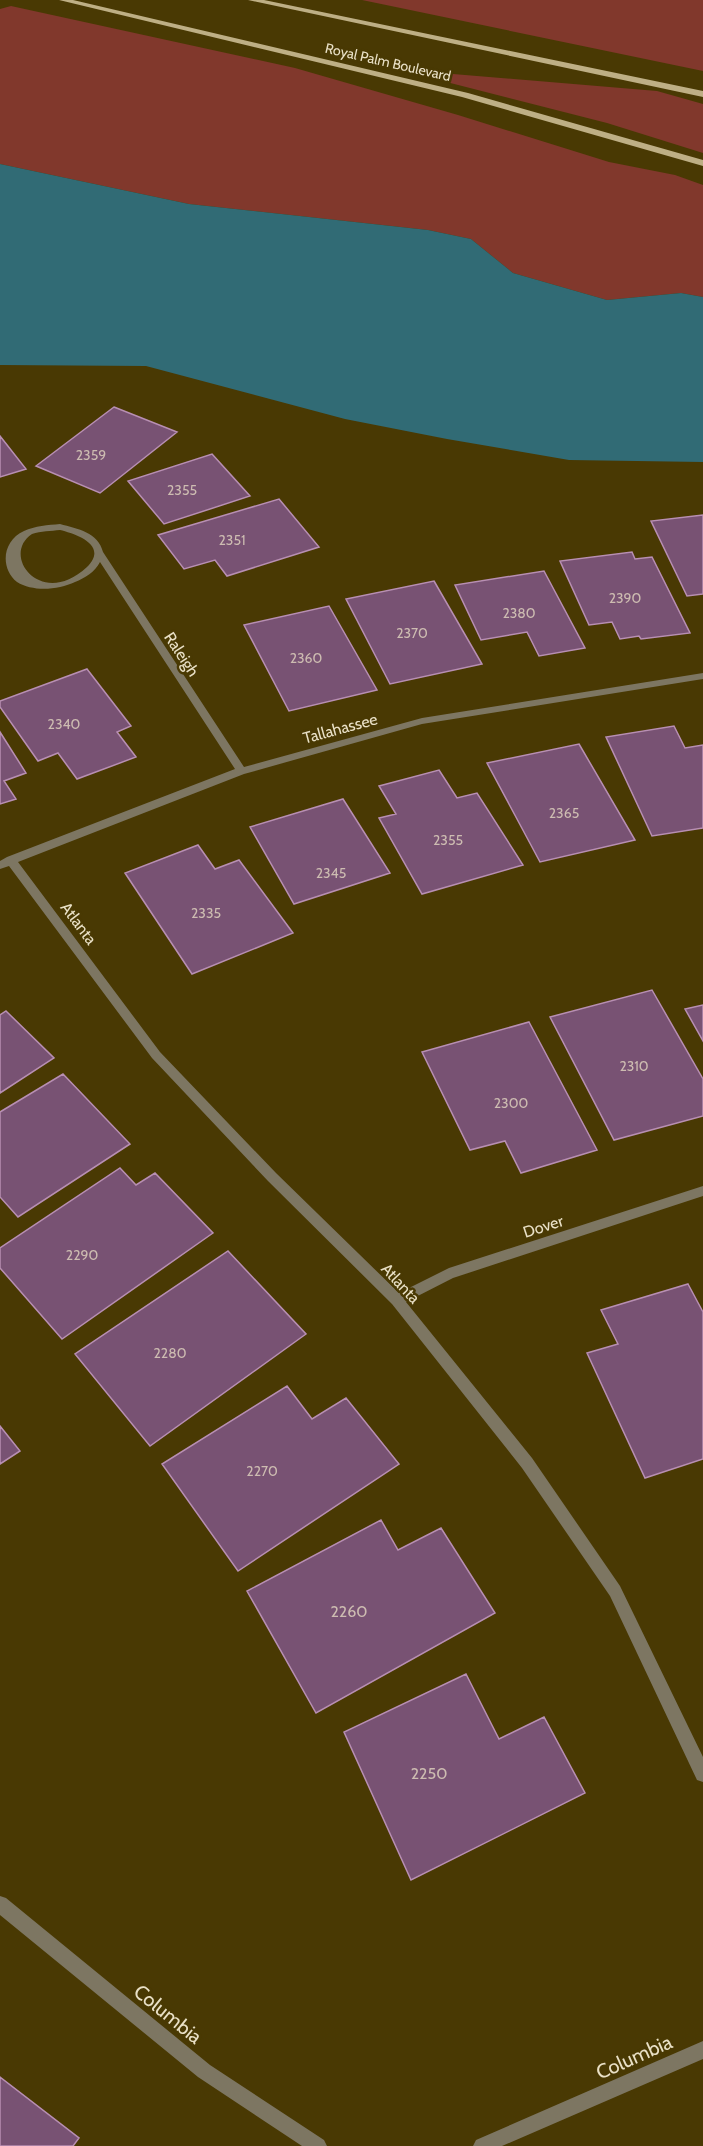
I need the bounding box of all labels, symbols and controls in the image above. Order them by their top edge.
street label: Royal Palm Boulevard [323,39,453,85]
house number: 2359 [76,446,106,464]
house number: 2355 [167,481,197,499]
house number: 2351 [218,531,246,549]
house number: 2390 [609,589,642,607]
house number: 2380 [502,604,536,622]
house number: 2370 [396,624,428,642]
street label: Raleigh [160,628,203,680]
house number: 2360 [290,649,323,667]
street label: Tallahassee [301,709,380,748]
house number: 2340 [48,715,81,733]
house number: 2365 [549,804,579,822]
house number: 2355 [433,831,463,849]
house number: 2345 [316,864,346,882]
street label: Atlanta [57,898,101,948]
house number: 2335 [191,904,221,922]
house number: 2310 [619,1057,649,1075]
house number: 2300 [494,1094,528,1112]
street label: Dover [521,1211,567,1242]
house number: 2290 [66,1246,98,1264]
street label: Atlanta [377,1259,424,1308]
house number: 2280 [154,1344,187,1362]
house number: 2270 [246,1462,278,1480]
house number: 2260 [330,1602,368,1621]
house number: 2250 [411,1764,447,1783]
street label: Columbia [129,1979,207,2049]
street label: Columbia [592,2029,676,2084]

